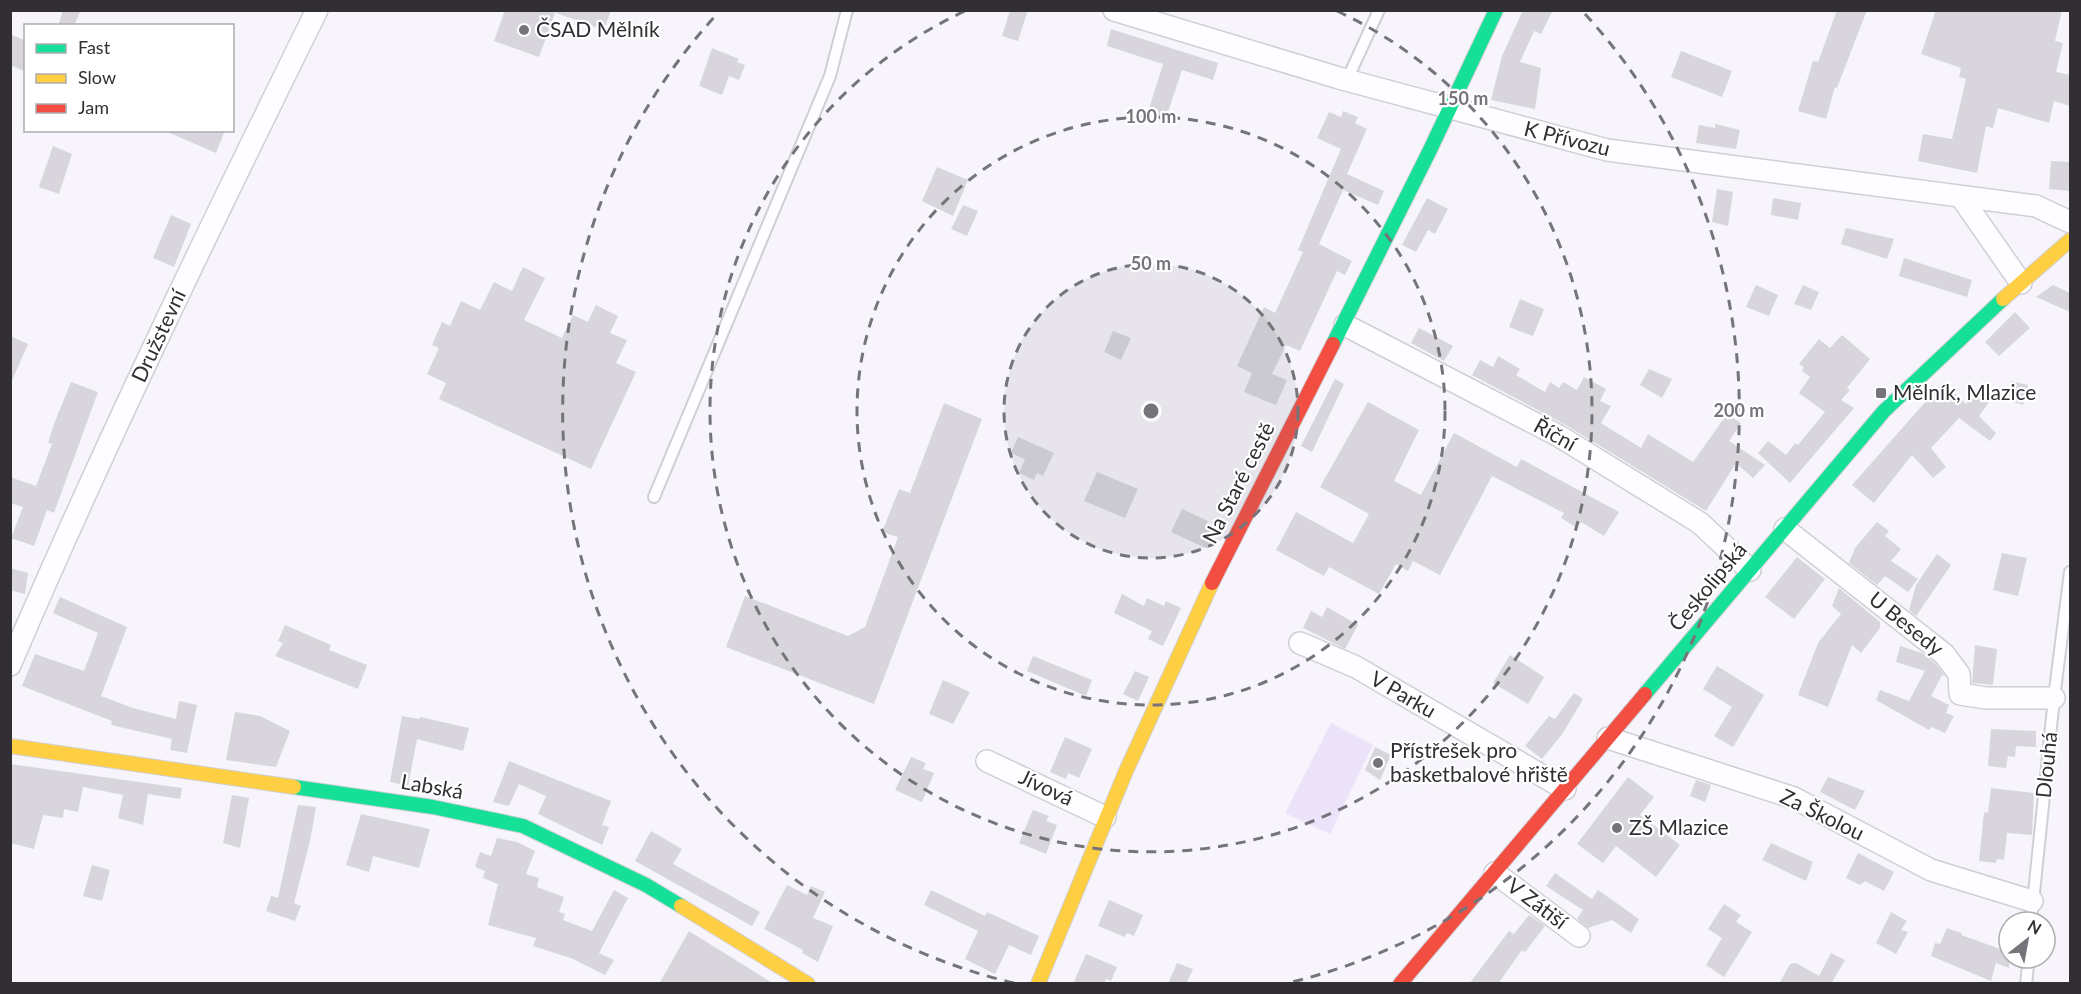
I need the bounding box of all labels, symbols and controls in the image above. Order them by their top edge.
place label: ČSAD Mělník [536,16,660,41]
marker: ČSAD Mělník [517,23,531,37]
legend [24,24,234,132]
text: Fast [78,36,111,58]
text: Slow [78,66,116,88]
text: 150 m [1438,87,1488,109]
text: Jam [78,96,109,118]
text: 100 m [1126,105,1176,127]
street label: K Přívozu [1522,115,1613,160]
text: 50 m [1131,252,1171,274]
street label: Družstevní [125,284,190,386]
place label: Mělník, Mlazice [1893,379,2036,404]
marker: Mělník, Mlazice [1874,386,1888,400]
text: 200 m [1714,399,1764,421]
centre of rings [1141,401,1161,421]
street label: Říční [1530,412,1582,456]
street label: Na Staré cestě [1196,418,1279,547]
street label: Českolipská [1663,537,1751,635]
street label: U Besedy [1865,585,1949,660]
street label: V Parku [1367,665,1441,722]
street label: Dlouhá [2030,730,2061,799]
place label: Přístřešek pro basketbalové hřiště [1390,737,1568,786]
marker: Přístřešek pro basketbalové hřiště [1371,756,1385,770]
street label: Jívová [1016,763,1078,810]
street label: Labská [399,768,466,803]
street label: Za Školou [1777,783,1869,845]
place label: ZŠ Mlazice [1629,814,1729,839]
marker: ZŠ Mlazice [1610,821,1624,835]
street label: V Zátiší [1503,872,1574,934]
north arrow [1997,910,2057,970]
text: N [2025,915,2045,938]

